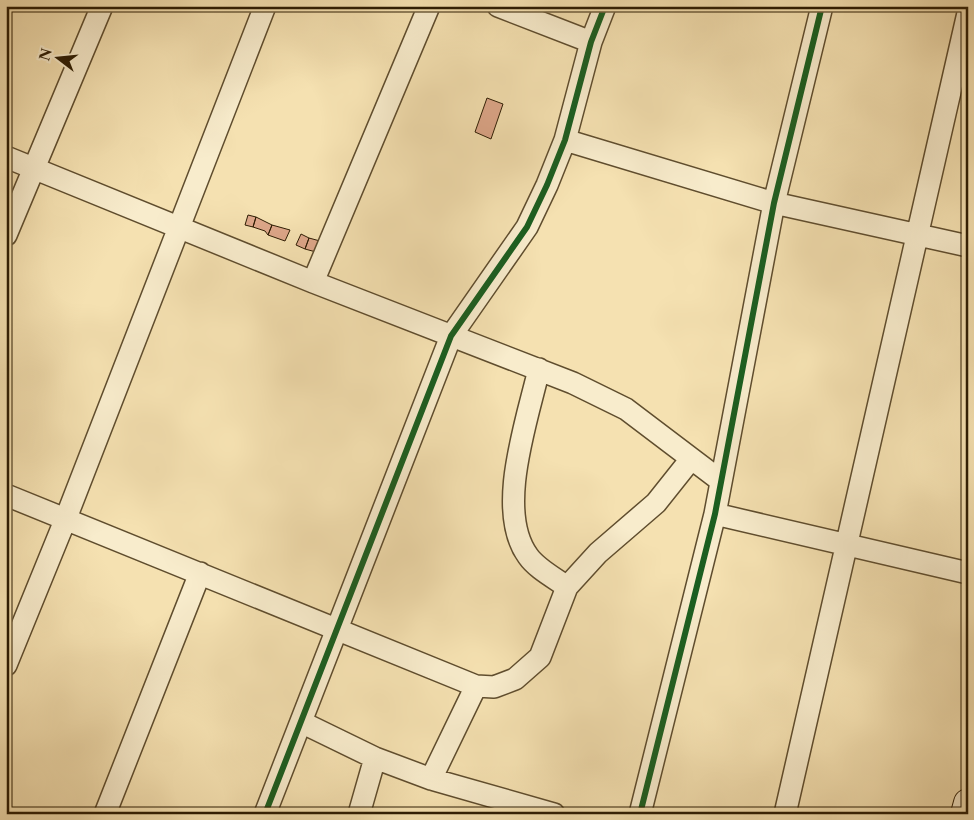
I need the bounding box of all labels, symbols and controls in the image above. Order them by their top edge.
north arrow [32,32,82,82]
text: N [35,46,56,63]

